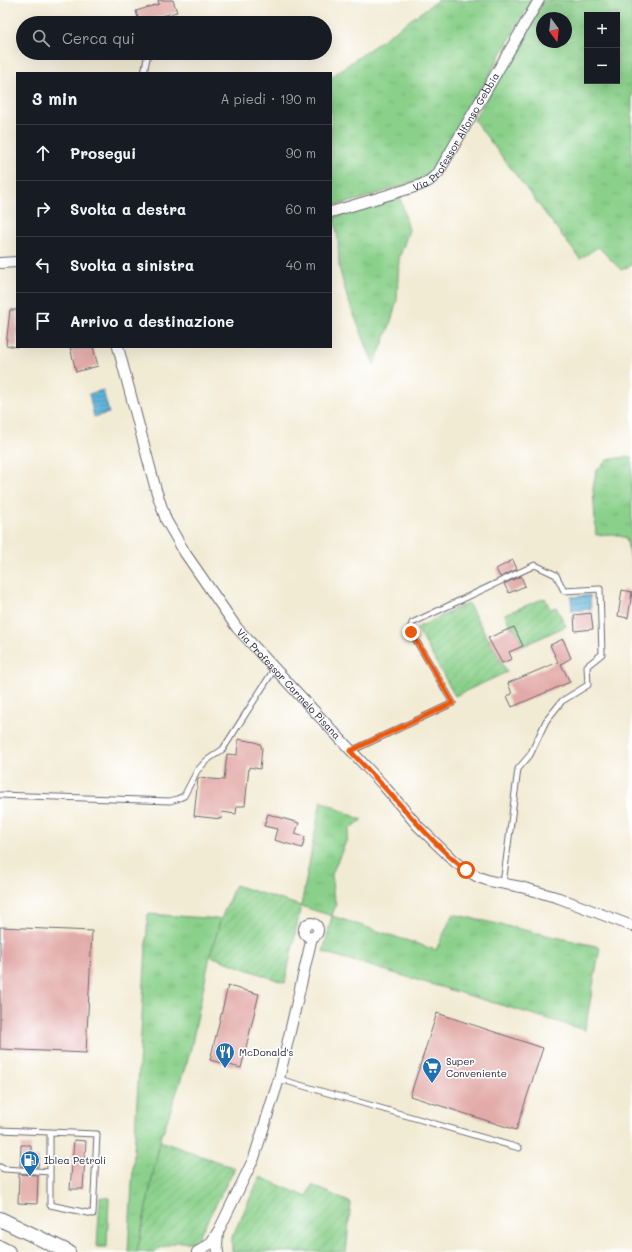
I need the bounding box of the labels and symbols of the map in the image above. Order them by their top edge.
north arrow [536,12,572,48]
street label: Via Professor Alfonso Gebbia [411,70,502,194]
route end [402,623,420,641]
street label: Via Professor Carmelo Pisana [234,625,344,742]
route start [457,861,475,879]
restaurant icon: McDonald's [214,1041,236,1069]
place label: McDonald's [239,1045,293,1059]
place label: Super Conveniente [446,1054,507,1080]
supermarket icon: Super Conveniente [421,1056,443,1084]
fuel station icon: Iblea Petroli [19,1149,41,1177]
place label: Iblea Petroli [44,1153,106,1167]

